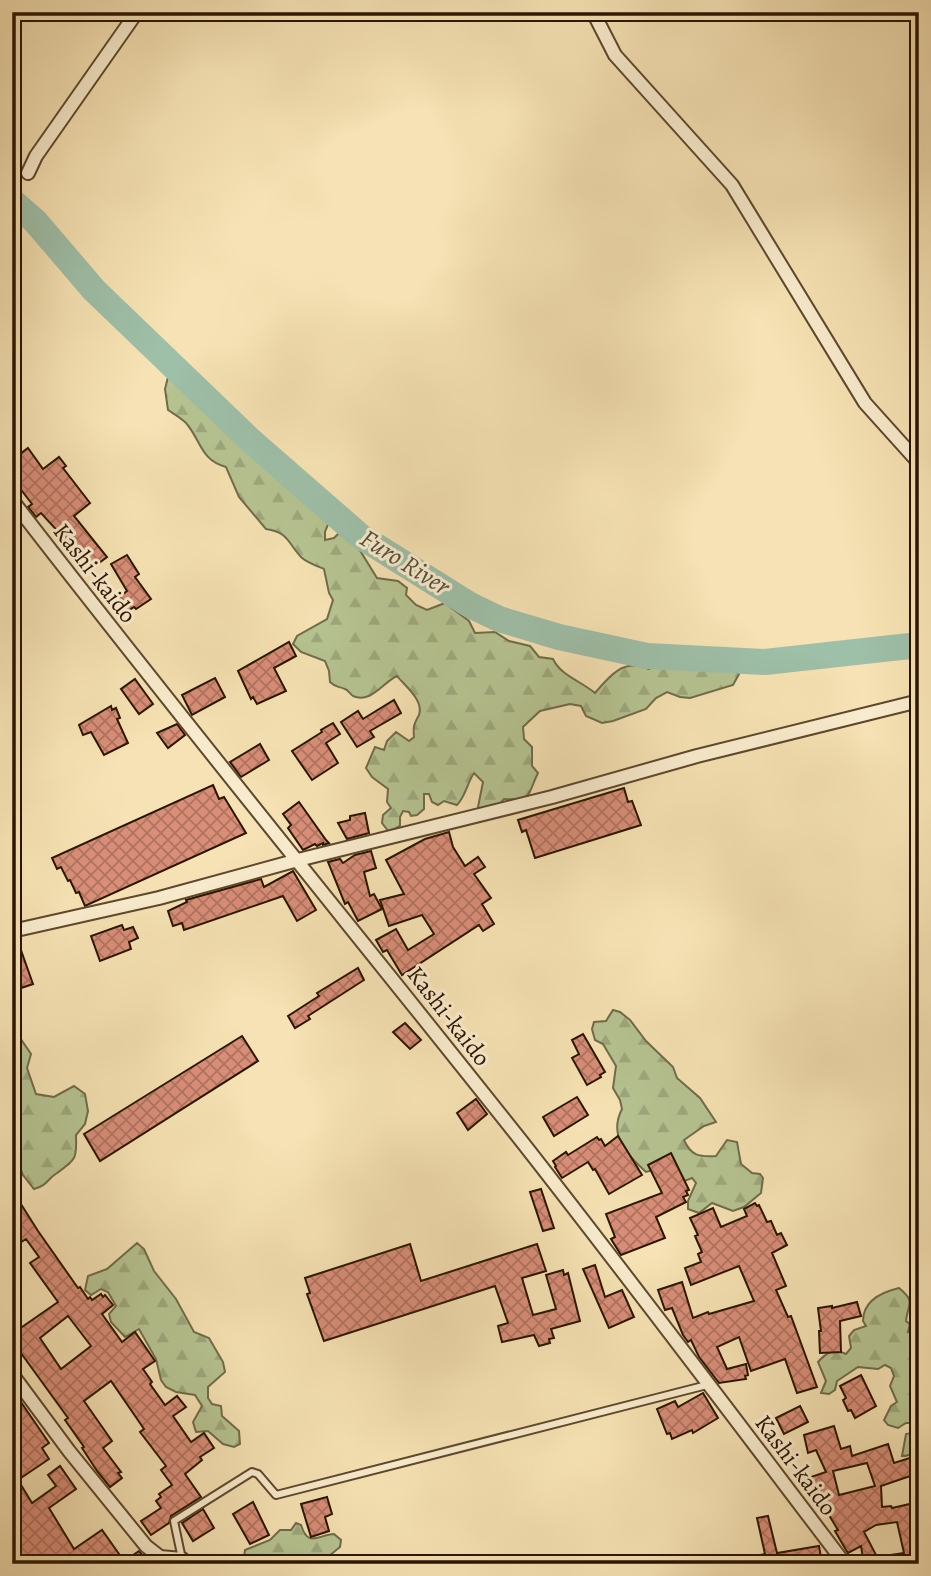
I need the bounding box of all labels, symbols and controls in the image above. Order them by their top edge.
street label: Kashi-kaido [46,516,144,630]
water label: Furo River [353,521,457,604]
street label: Kashi-kaido [400,959,498,1073]
street label: Kashi-kaido [748,1408,844,1522]

